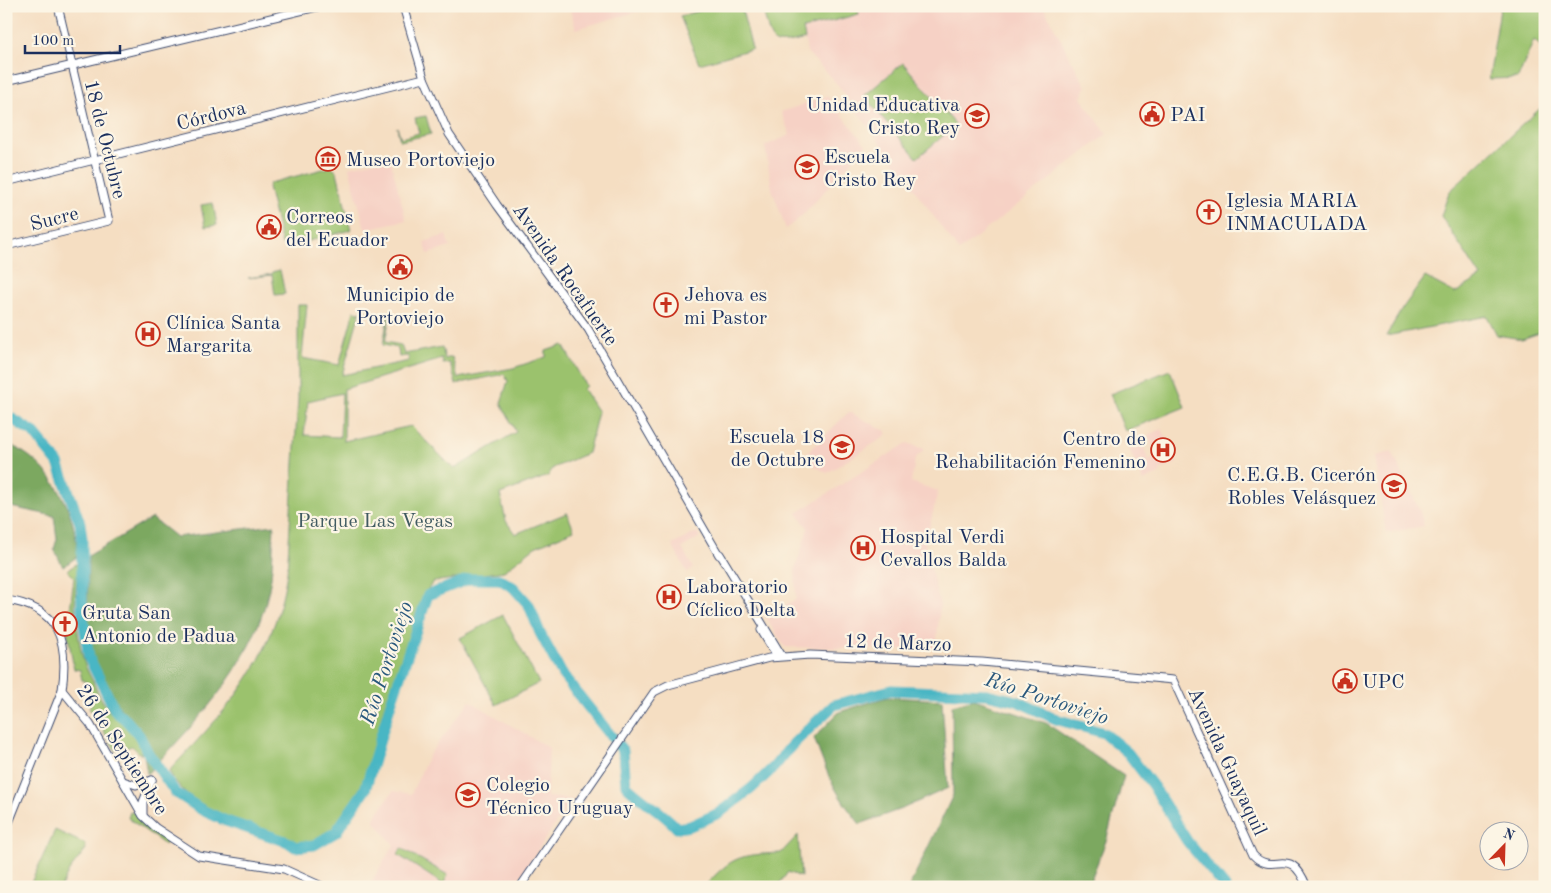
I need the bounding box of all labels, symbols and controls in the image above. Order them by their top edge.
scale bar [25,22,120,54]
text: 100 m [32,34,74,49]
street label: 18 de Octubre [80,78,129,201]
place label: Unidad Educativa Cristo Rey [806,96,960,139]
street label: Córdova [175,99,248,135]
public building icon: PAI [1139,101,1165,127]
school or university icon: Unidad Educativa Cristo Rey [964,103,990,129]
place label: PAI [1170,106,1205,126]
museum icon: Museo Portoviejo [315,146,341,172]
place label: Escuela Cristo Rey [824,148,917,191]
place label: Museo Portoviejo [346,151,495,171]
school or university icon: Escuela Cristo Rey [794,154,820,180]
place label: Iglesia MARIA INMACULADA [1226,192,1368,235]
church icon: Iglesia MARIA INMACULADA [1196,199,1222,225]
street label: Avenida Rocafuerte [508,200,621,350]
street label: Sucre [28,204,81,236]
place label: Correos del Ecuador [286,208,388,251]
public building icon: Correos del Ecuador [256,214,282,240]
public building icon: Municipio de Portoviejo [387,254,413,280]
place label: Municipio de Portoviejo [346,286,454,329]
place label: Jehova es mi Pastor [684,286,767,329]
church icon: Jehova es mi Pastor [653,292,679,318]
place label: Clínica Santa Margarita [166,314,281,357]
hospital icon: Clínica Santa Margarita [135,321,161,347]
place label: Escuela 18 de Octubre [729,428,824,471]
place label: Centro de Rehabilitación Femenino [935,430,1146,473]
school or university icon: Escuela 18 de Octubre [829,434,855,460]
hospital icon: Centro de Rehabilitación Femenino [1150,437,1176,463]
place label: C.E.G.B. Cicerón Robles Velásquez [1227,466,1376,509]
school or university icon: C.E.G.B. Cicerón Robles Velásquez [1381,473,1407,499]
park label: Parque Las Vegas [297,512,453,532]
place label: Hospital Verdi Cevallos Balda [880,528,1007,571]
hospital icon: Hospital Verdi Cevallos Balda [850,535,876,561]
place label: Laboratorio Cíclico Delta [686,578,796,621]
hospital icon: Laboratorio Cíclico Delta [656,584,682,610]
water label: Río Portoviejo [357,599,417,729]
place label: Gruta San Antonio de Padua [82,604,236,647]
church icon: Gruta San Antonio de Padua [52,611,78,637]
street label: 12 de Marzo [844,632,952,656]
public building icon: UPC [1332,668,1358,694]
water label: Río Portoviejo [981,669,1111,729]
place label: UPC [1362,673,1405,693]
street label: 26 de Septiembre [72,681,171,819]
street label: Avenida Guayaquil [1183,685,1269,839]
place label: Colegio Técnico Uruguay [486,776,634,819]
school or university icon: Colegio Técnico Uruguay [455,782,481,808]
north arrow [1478,820,1528,870]
text: N [1501,826,1517,844]

